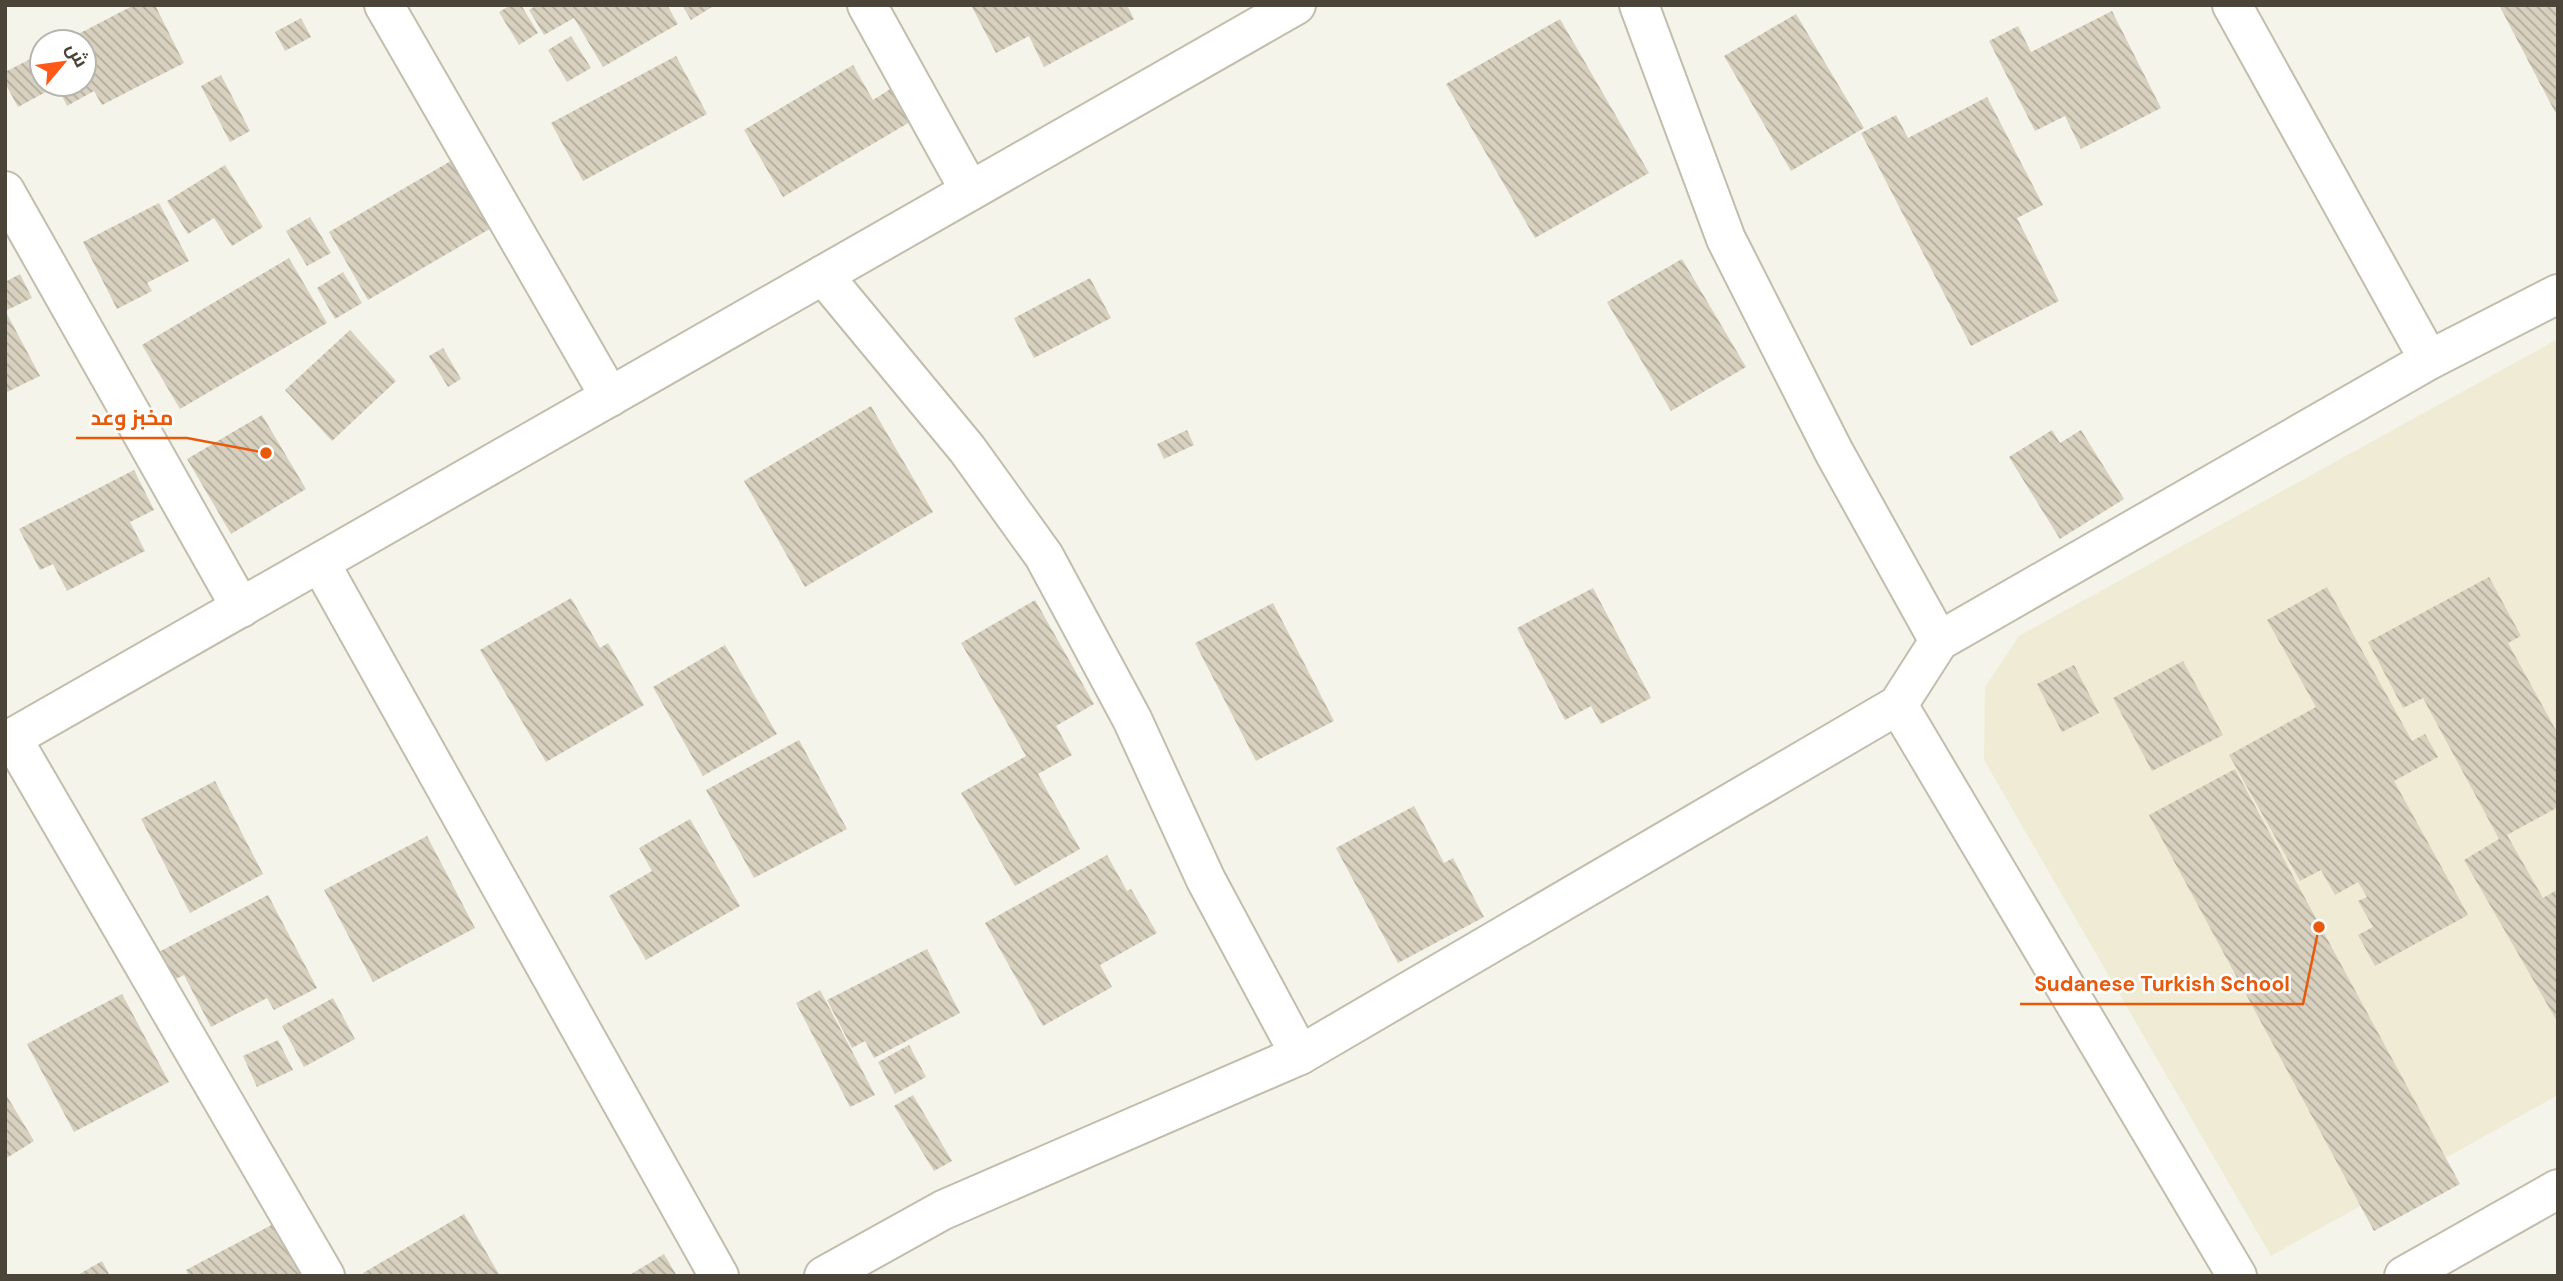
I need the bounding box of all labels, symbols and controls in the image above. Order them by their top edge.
north arrow [28,28,98,98]
text: ش [61,38,94,72]
callout: مخبز وعد [76,396,187,438]
text: مخبز وعد [91,404,173,432]
callout: Sudanese Turkish School [2020,962,2303,1004]
text: Sudanese Turkish School [2034,970,2290,998]

